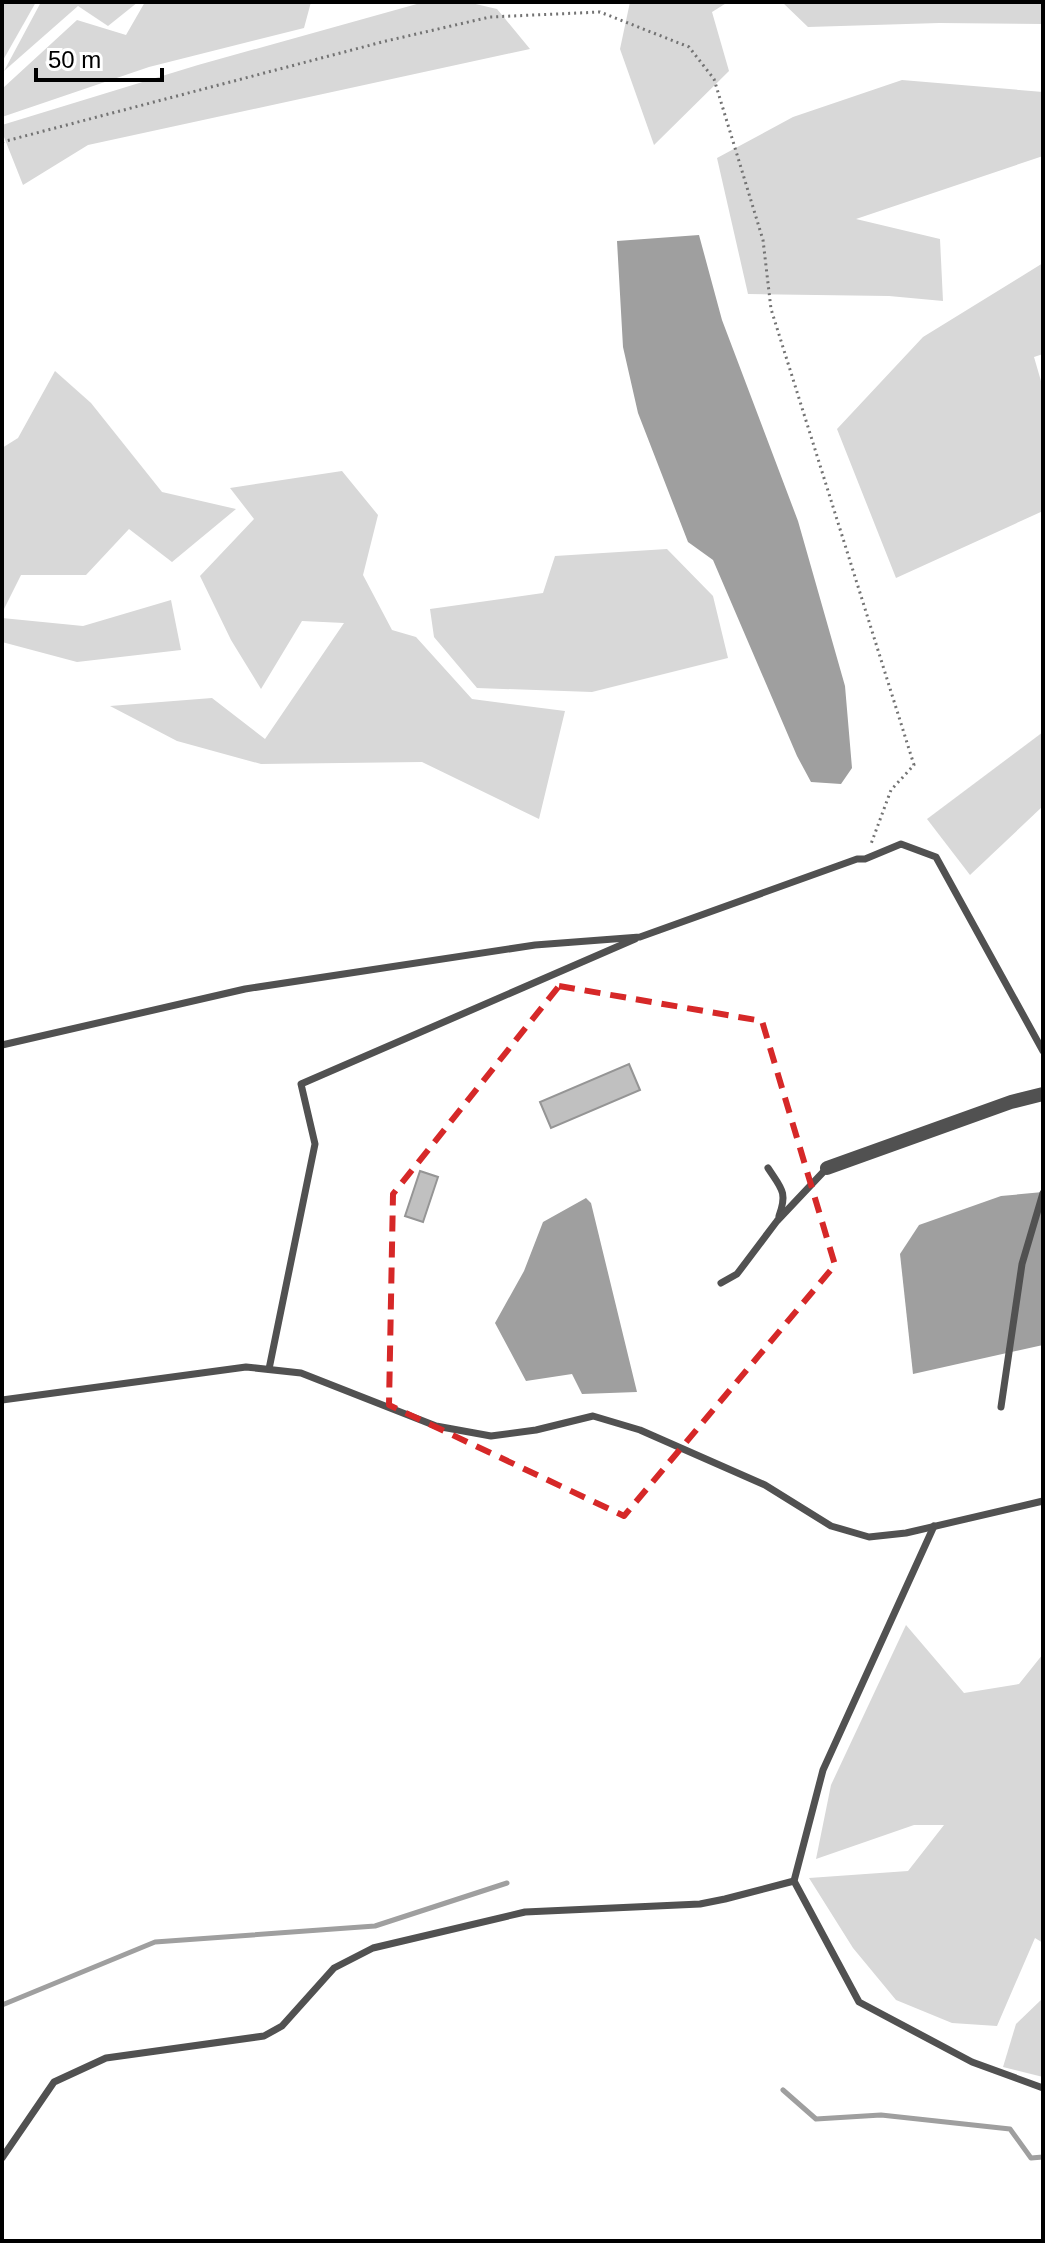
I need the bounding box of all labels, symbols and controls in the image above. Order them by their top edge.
scale bar [36,32,162,82]
text: 50 m [48,46,101,73]

